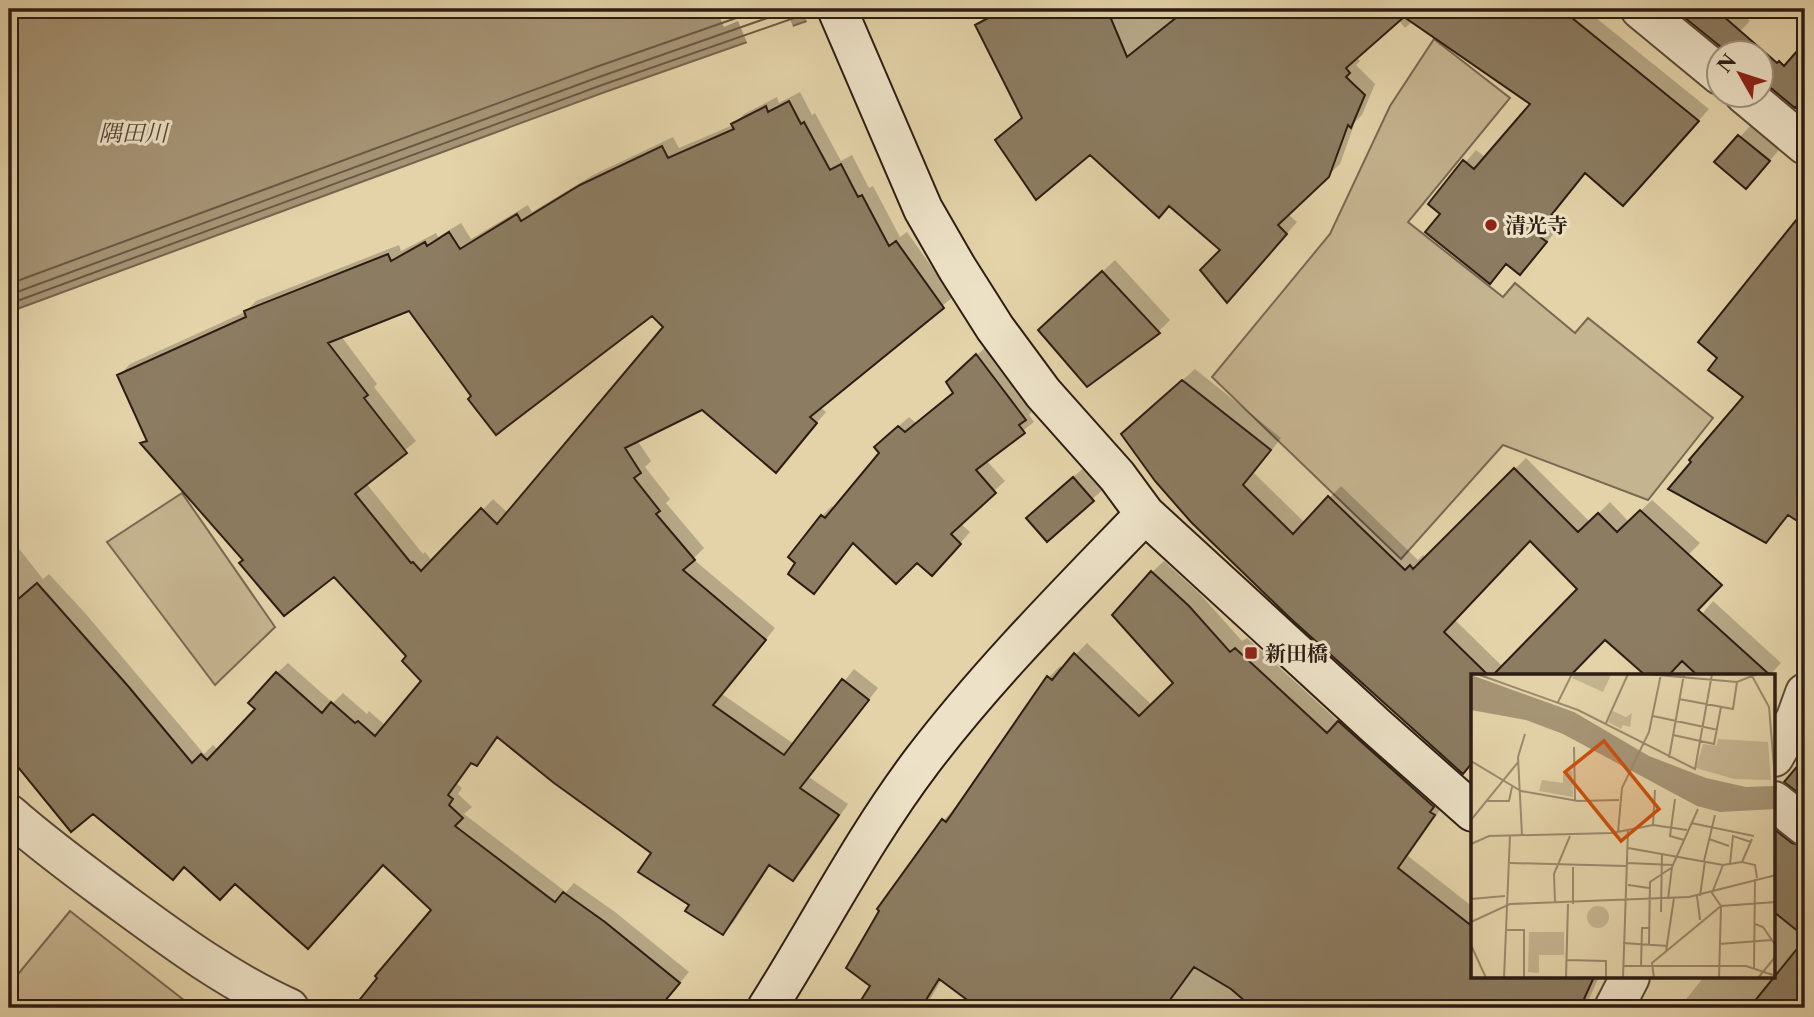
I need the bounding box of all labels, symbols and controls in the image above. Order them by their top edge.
north arrow [1706,38,1776,108]
text: N [1713,50,1741,77]
water label: 隅田川 [99,119,171,147]
place label: 清光寺 [1505,213,1568,238]
marker: 清光寺 [1483,217,1499,233]
place label: 新田橋 [1265,641,1328,666]
marker: 新田橋 [1243,645,1259,661]
inset map [1471,674,1776,978]

